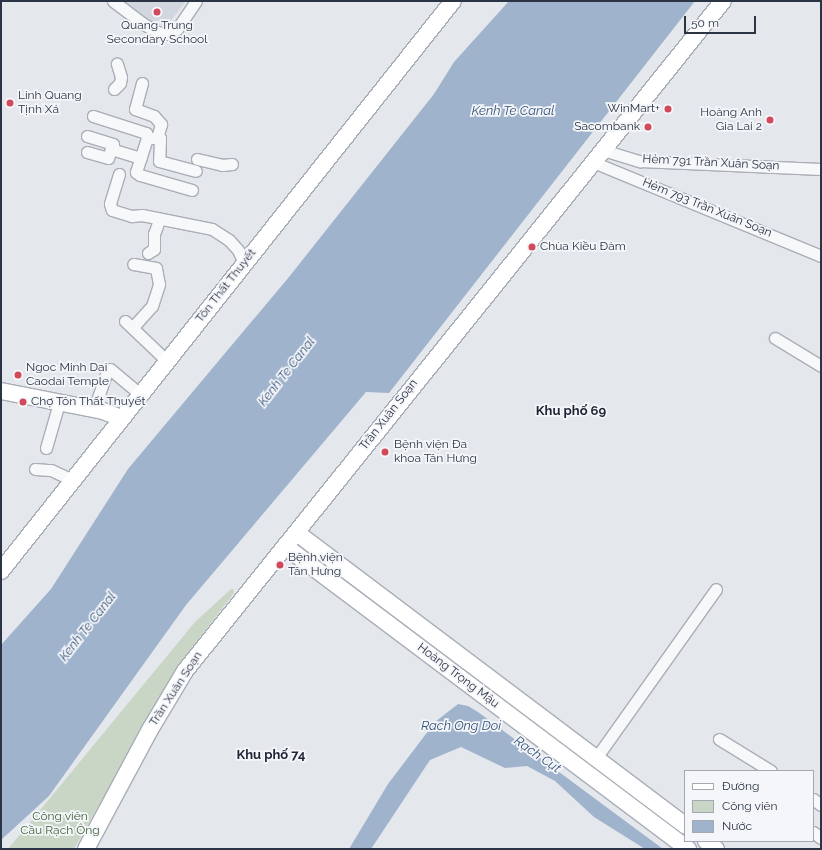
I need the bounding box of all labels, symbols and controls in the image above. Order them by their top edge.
marker: Quang Trung Secondary School [152,7,162,17]
scale bar [686,8,758,34]
text: 50 m [691,16,719,30]
place label: Quang Trung Secondary School [106,19,208,47]
place label: Linh Quang Tịnh Xá [18,89,82,117]
marker: Linh Quang Tịnh Xá [5,98,15,108]
place label: WinMart+ [608,102,660,116]
water label: Kenh Te Canal [471,103,555,119]
marker: WinMart+ [663,104,673,114]
place label: Hoàng Anh Gia Lai 2 [700,106,762,134]
marker: Hoàng Anh Gia Lai 2 [765,115,775,125]
place label: Sacombank [574,120,640,134]
marker: Sacombank [643,122,653,132]
street label: Hẻm 791 Trần Xuân Soạn [642,152,780,174]
street label: Hẻm 793 Trần Xuân Soạn [640,175,774,241]
place label: Chùa Kiều Đàm [540,240,626,254]
marker: Chùa Kiều Đàm [527,242,537,252]
street label: Tôn Thất Thuyết [193,246,259,326]
water label: Kenh Te Canal [255,334,319,410]
place label: Ngoc Minh Dai Caodai Temple [26,361,109,389]
marker: Ngoc Minh Dai Caodai Temple [13,370,23,380]
street label: Trần Xuân Soạn [357,377,421,453]
place label: Chợ Tôn Thất Thuyết [31,395,147,409]
marker: Chợ Tôn Thất Thuyết [18,397,28,407]
district label: Khu phố 69 [536,403,606,419]
place label: Bệnh viện Đa khoa Tân Hưng [394,438,477,466]
marker: Bệnh viện Đa khoa Tân Hưng [379,446,391,458]
place label: Bệnh viện Tân Hưng [288,551,343,579]
marker: Bệnh viện Tân Hưng [275,560,285,570]
water label: Kenh Te Canal [56,589,120,665]
street label: Hoàng Trọng Mậu [414,640,502,712]
street label: Trần Xuân Soạn [147,649,205,729]
water label: Rach Ong Doi [421,718,501,734]
water label: Rạch Cụt [511,733,563,777]
district label: Khu phố 74 [236,747,306,763]
legend [684,770,814,842]
text: Đường [722,779,759,793]
text: Công viên [722,799,778,813]
park label: Công viên Cầu Rạch Ông [20,810,100,838]
text: Nước [722,819,752,833]

